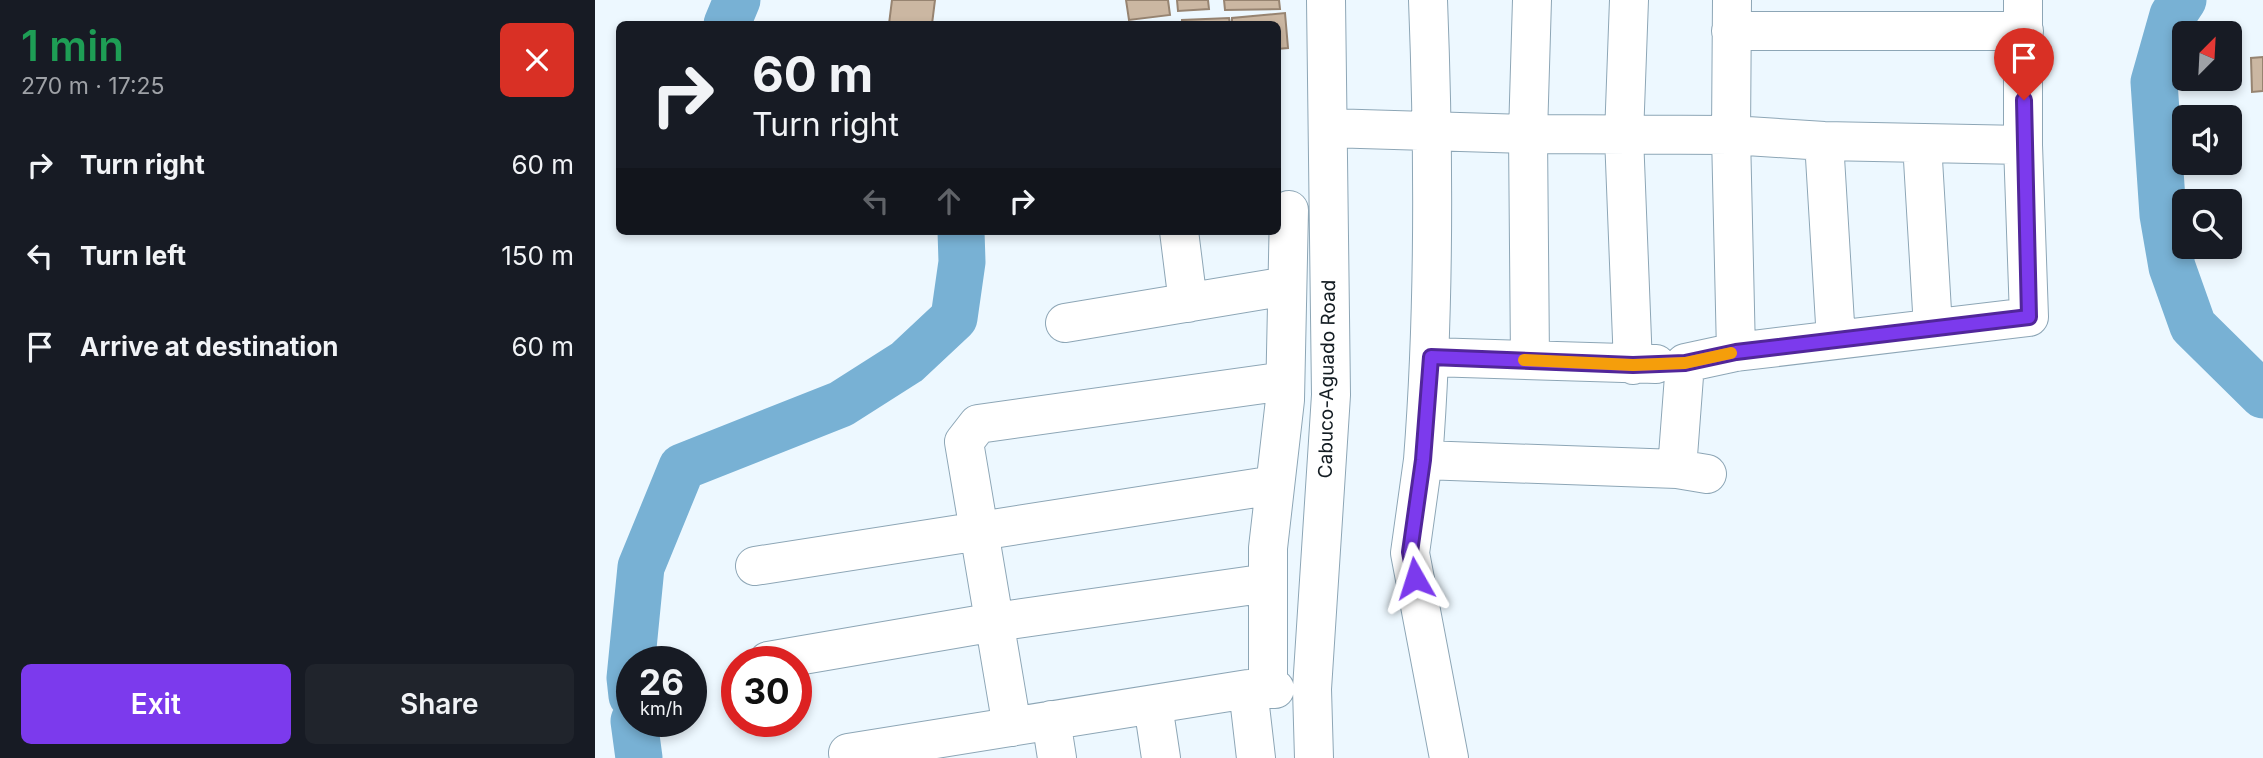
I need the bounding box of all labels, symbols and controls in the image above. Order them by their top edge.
text: 1 min [21,20,124,71]
north arrow [2172,21,2242,91]
map controls [2172,21,2242,259]
button: close [500,23,574,97]
pin [1994,28,2054,100]
icon: arrive [2005,39,2043,77]
text: 60 m [752,45,873,104]
icon: right [637,49,728,140]
text: 270 m · 17:25 [21,72,165,100]
text: Turn right [752,105,899,144]
button: sound [2172,105,2242,175]
icon: right [21,146,59,184]
text: Turn right [80,149,205,180]
text: 60 m [511,149,574,180]
icon: left [857,182,895,220]
icon: ahead [930,182,968,220]
icon: right [1003,182,1041,220]
button: search [2172,189,2242,259]
icon: left [21,237,59,275]
text: Turn left [80,240,186,271]
text: 150 m [501,240,574,271]
street label: Cabuco-Aguado Road [1314,279,1340,479]
icon: arrive [21,328,59,366]
text: Arrive at destination [80,331,339,362]
text: 60 m [511,331,574,362]
position arrow [1378,541,1452,615]
speed limit sign: 30 [721,646,812,737]
text: 26 [639,661,684,703]
button: Exit [21,664,291,744]
button: Share [305,664,574,744]
text: km/h [640,698,683,719]

